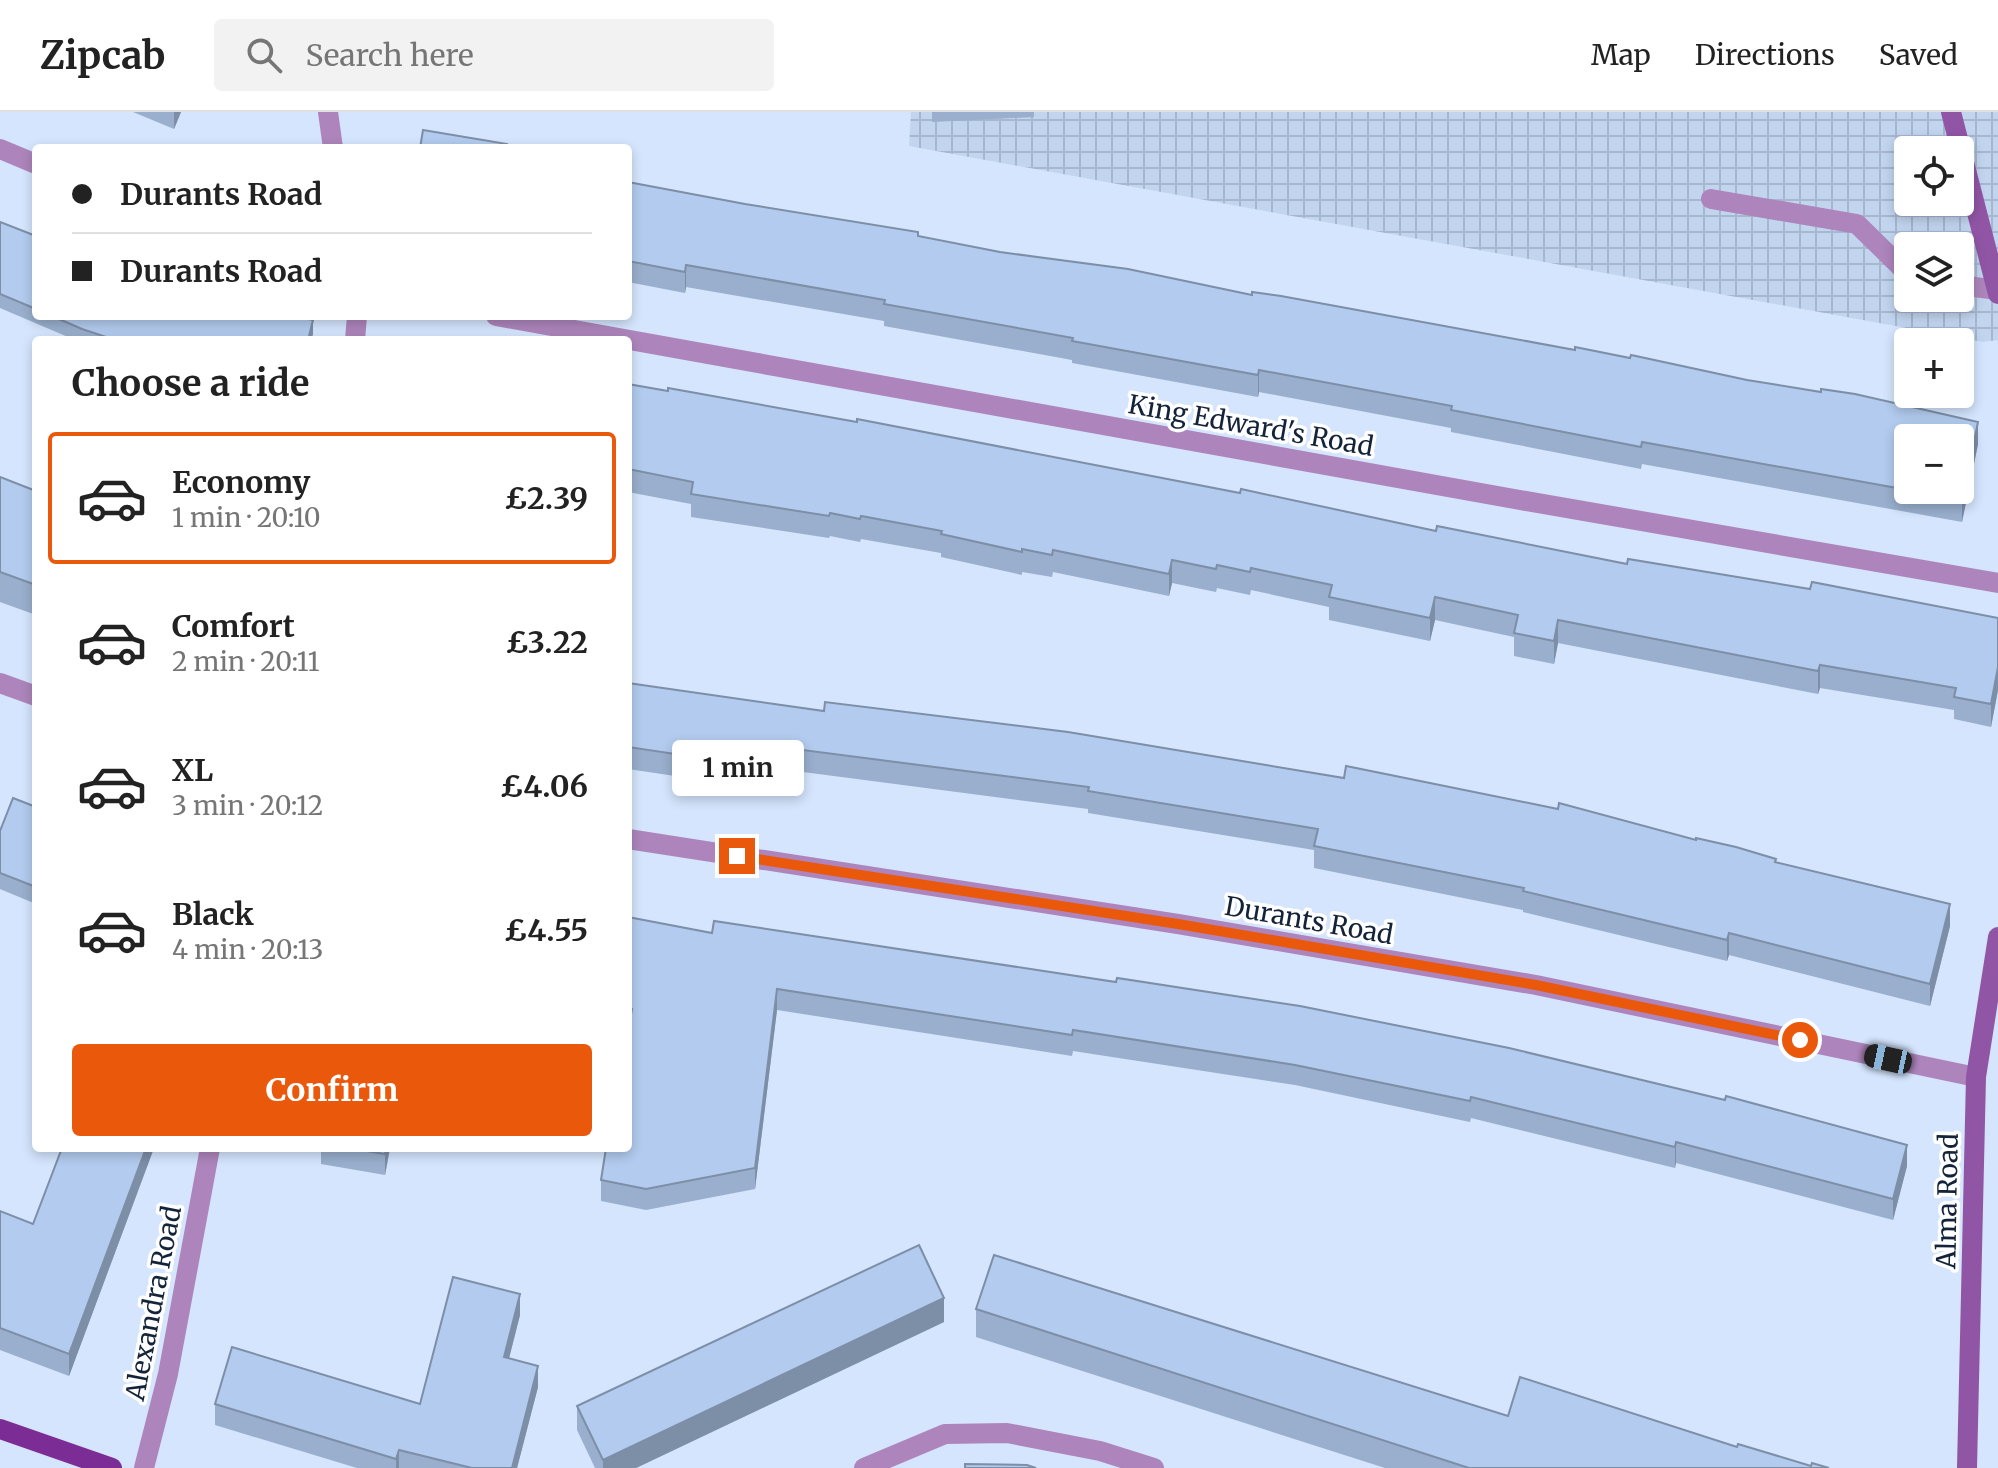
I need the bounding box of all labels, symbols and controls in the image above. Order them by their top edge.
search box [214,19,774,91]
text: Zipcab [40,32,166,79]
icon: search [242,33,286,77]
text: Search here [306,36,474,74]
text: Map [1591,37,1651,73]
text: Directions [1695,37,1835,73]
text: Saved [1879,37,1958,73]
map controls [1894,136,1974,504]
button: locate [1894,136,1974,216]
text: Durants Road [120,175,322,213]
button: layers [1894,232,1974,312]
text: Durants Road [120,252,322,290]
button: + [1894,328,1974,408]
text: Choose a ride [72,361,309,406]
street label: King Edward's Road [1126,387,1376,463]
button: − [1894,424,1974,504]
icon: car [76,462,148,534]
text: Economy [172,463,310,501]
text: £2.39 [505,479,588,517]
text: 1 min · 20:10 [172,501,321,534]
icon: car [76,606,148,678]
text: Comfort [172,607,295,645]
text: £3.22 [506,623,588,661]
text: 2 min · 20:11 [172,645,320,678]
callout: 1 min [671,740,803,796]
icon: car [76,750,148,822]
text: XL [172,751,213,789]
text: 1 min [703,751,773,784]
text: £4.06 [500,767,588,805]
text: 3 min · 20:12 [172,789,323,822]
route end [719,838,755,874]
street label: Durants Road [1222,889,1396,951]
icon: car [76,894,148,966]
text: Black [172,895,254,933]
text: £4.55 [504,911,588,949]
text: 4 min · 20:13 [172,933,323,966]
route start [1782,1022,1818,1058]
car [1862,1042,1914,1076]
button: Confirm [72,1044,592,1136]
street label: Alma Road [1929,1132,1965,1270]
street label: Alexandra Road [118,1203,188,1404]

